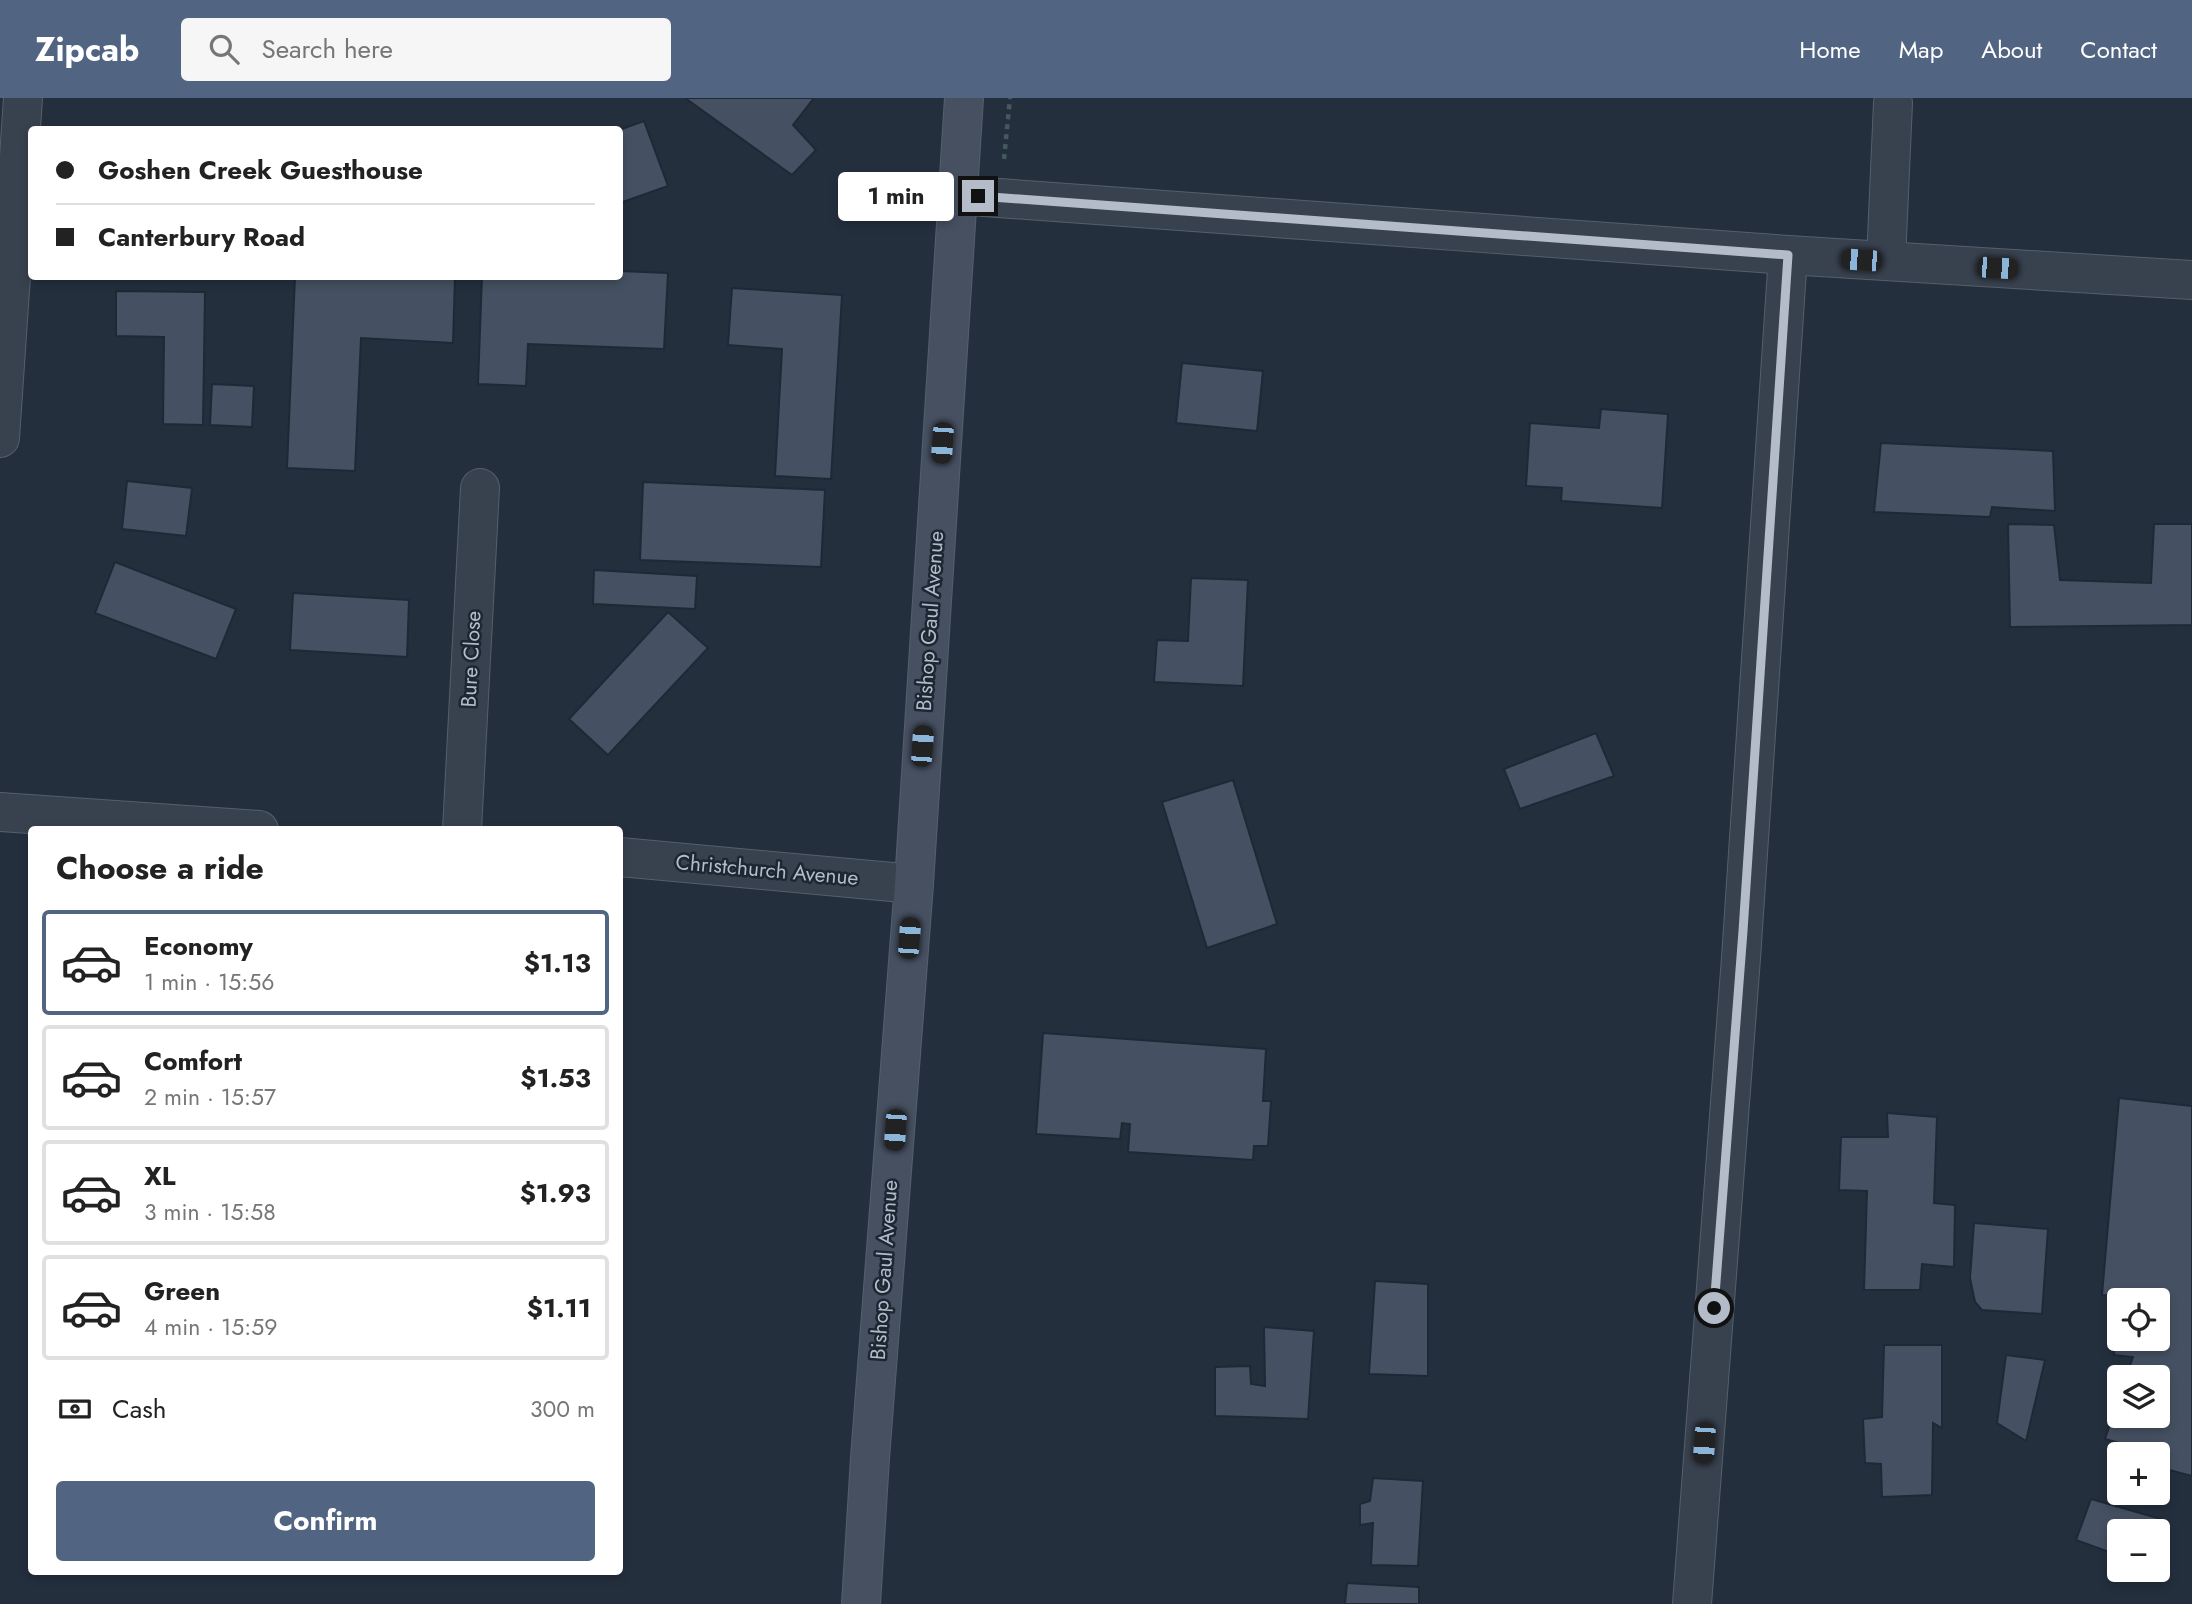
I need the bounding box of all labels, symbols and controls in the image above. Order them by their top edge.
search box [181,18,671,81]
text: Zipcab [35,26,139,73]
icon: search [205,30,243,68]
text: Search here [261,30,393,68]
text: Home [1799,32,1861,67]
text: Map [1899,32,1943,67]
text: About [1981,32,2042,67]
text: Contact [2080,32,2157,67]
text: Goshen Creek Guesthouse [98,151,423,189]
callout: 1 min [838,172,954,220]
text: 1 min [867,179,925,213]
route end [962,180,994,212]
text: Canterbury Road [98,218,305,256]
car [1840,248,1883,272]
car [1976,256,2019,280]
car [931,421,954,465]
street label: Bishop Gaul Avenue [909,530,951,712]
street label: Bure Close [453,610,489,708]
car [911,724,934,768]
text: Choose a ride [56,845,264,891]
street label: Christchurch Avenue [674,847,860,893]
car [898,916,921,960]
text: Economy [144,927,253,965]
icon: car [60,931,123,994]
text: $1.13 [524,944,591,982]
text: 1 min · 15:56 [144,965,274,999]
text: Comfort [144,1042,242,1080]
icon: car [60,1046,123,1109]
text: $1.53 [520,1059,591,1097]
text: 2 min · 15:57 [144,1080,276,1114]
car [884,1108,907,1152]
text: XL [144,1157,176,1195]
icon: car [60,1161,123,1224]
text: $1.93 [520,1174,591,1212]
street label: Bishop Gaul Avenue [863,1179,905,1361]
text: 3 min · 15:58 [144,1195,276,1229]
text: Green [144,1272,220,1310]
icon: car [60,1276,123,1339]
map controls [2107,1288,2170,1582]
button: locate [2107,1288,2170,1351]
text: $1.11 [527,1289,591,1327]
route start [1698,1292,1730,1324]
text: 4 min · 15:59 [144,1310,277,1344]
button: layers [2107,1365,2170,1428]
icon: cash [56,1390,94,1428]
text: Cash [112,1390,166,1428]
text: 300 m [530,1392,595,1426]
car [1693,1421,1716,1465]
button: + [2107,1442,2170,1505]
button: Confirm [56,1481,595,1561]
button: − [2107,1519,2170,1582]

